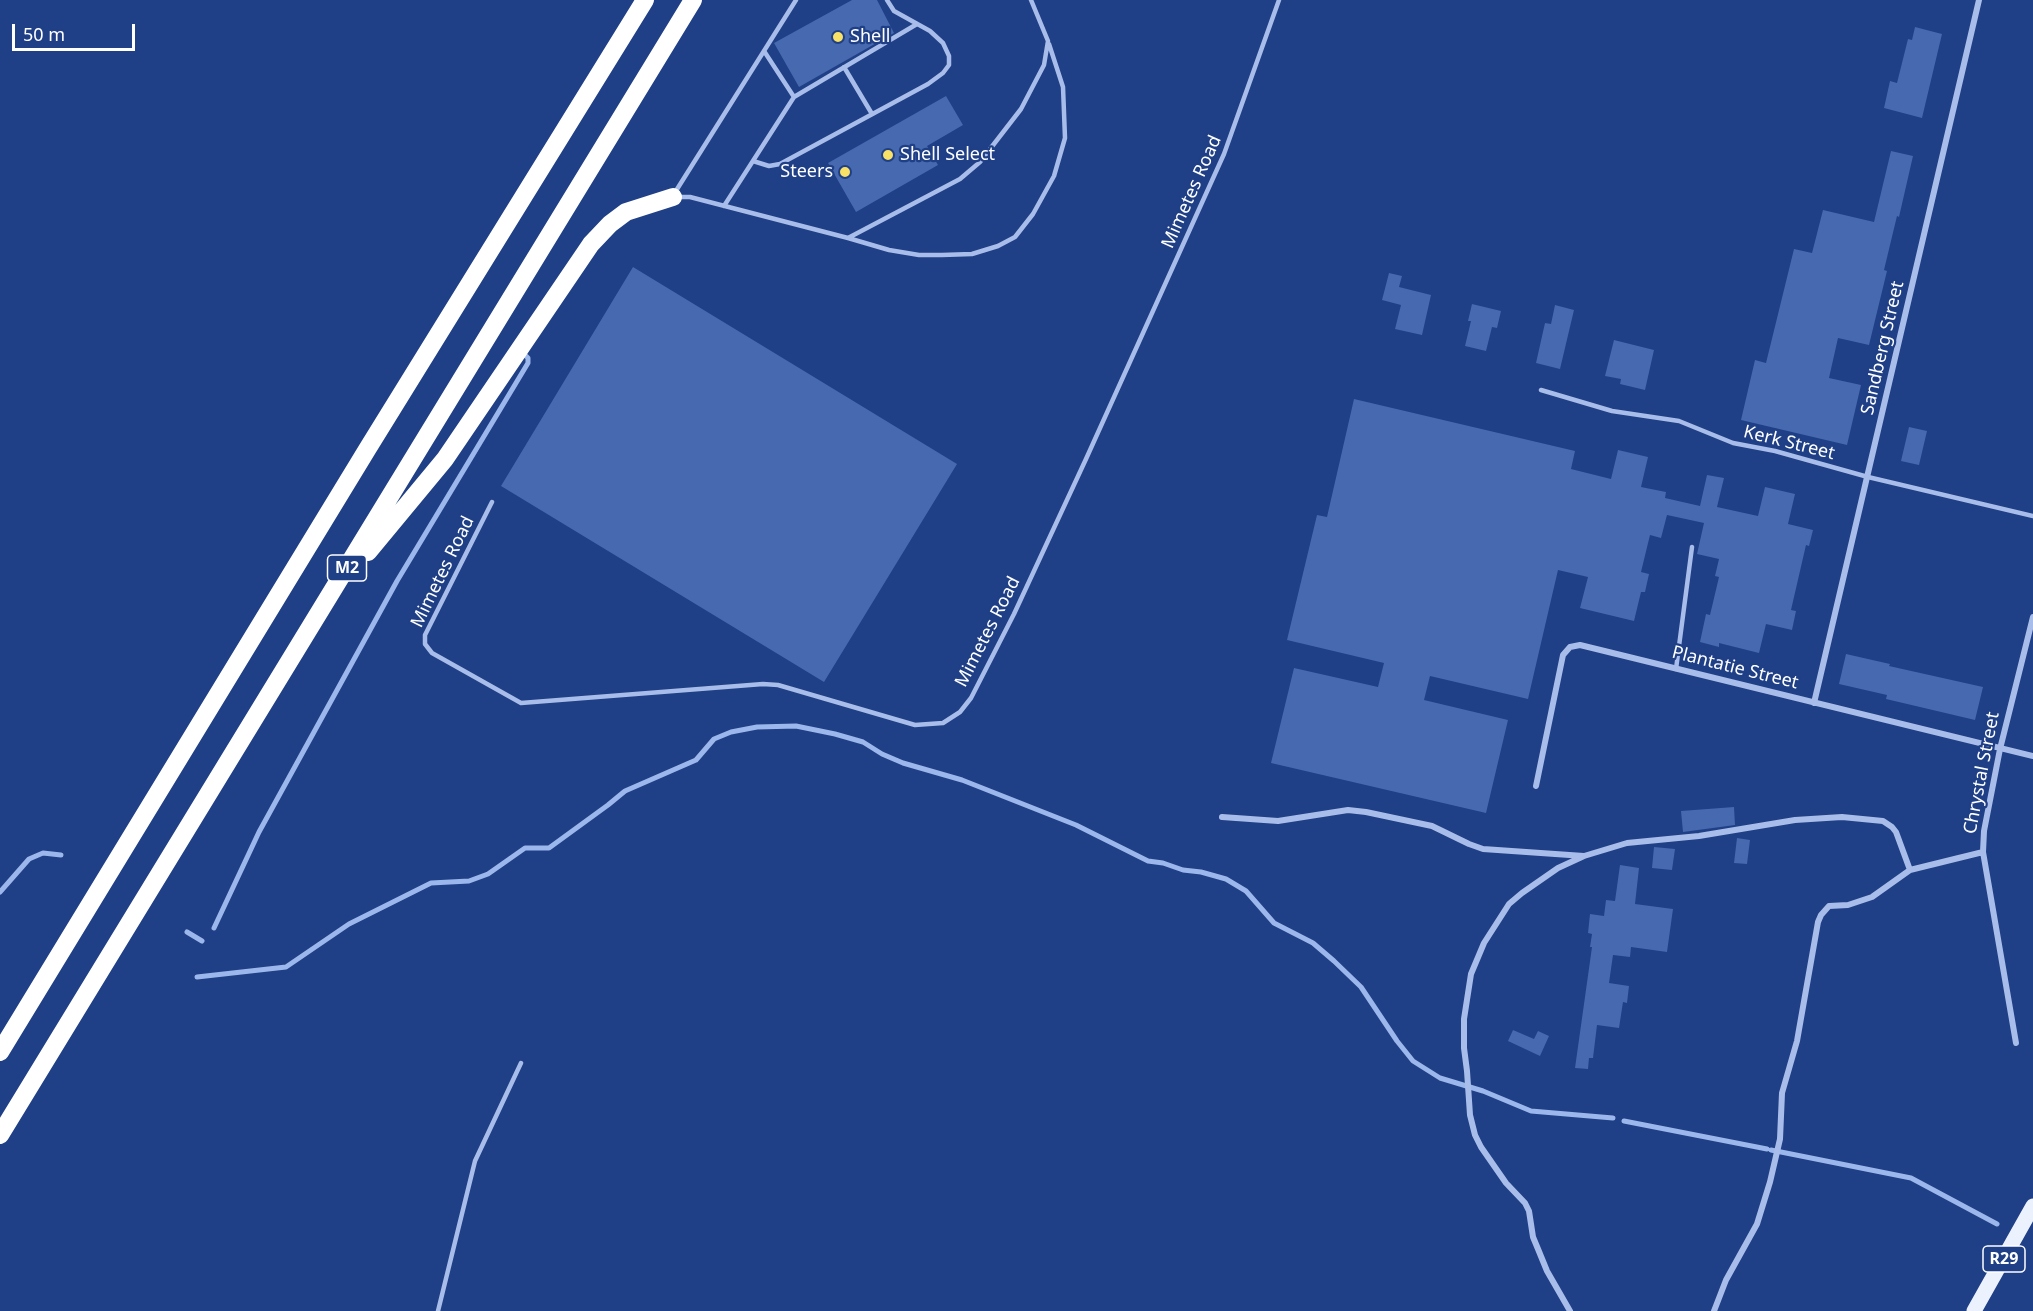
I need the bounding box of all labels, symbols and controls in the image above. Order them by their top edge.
scale bar [15,12,138,50]
text: 50 m [23,22,65,46]
place label: Shell [850,26,890,48]
marker: Shell [831,30,845,44]
street label: Mimetes Road [1157,132,1227,252]
place label: Shell Select [900,144,995,166]
marker: Shell Select [881,148,895,162]
place label: Steers [780,161,833,183]
marker: Steers [838,165,852,179]
street label: Sandberg Street [1857,279,1909,417]
street label: Kerk Street [1741,421,1837,465]
street label: Mimetes Road [407,513,479,631]
road number: M2 [328,555,366,581]
street label: Mimetes Road [951,573,1025,691]
street label: Plantatie Street [1670,642,1800,694]
street label: Chrystal Street [1960,710,2004,836]
road number: R29 [1983,1246,2025,1272]

